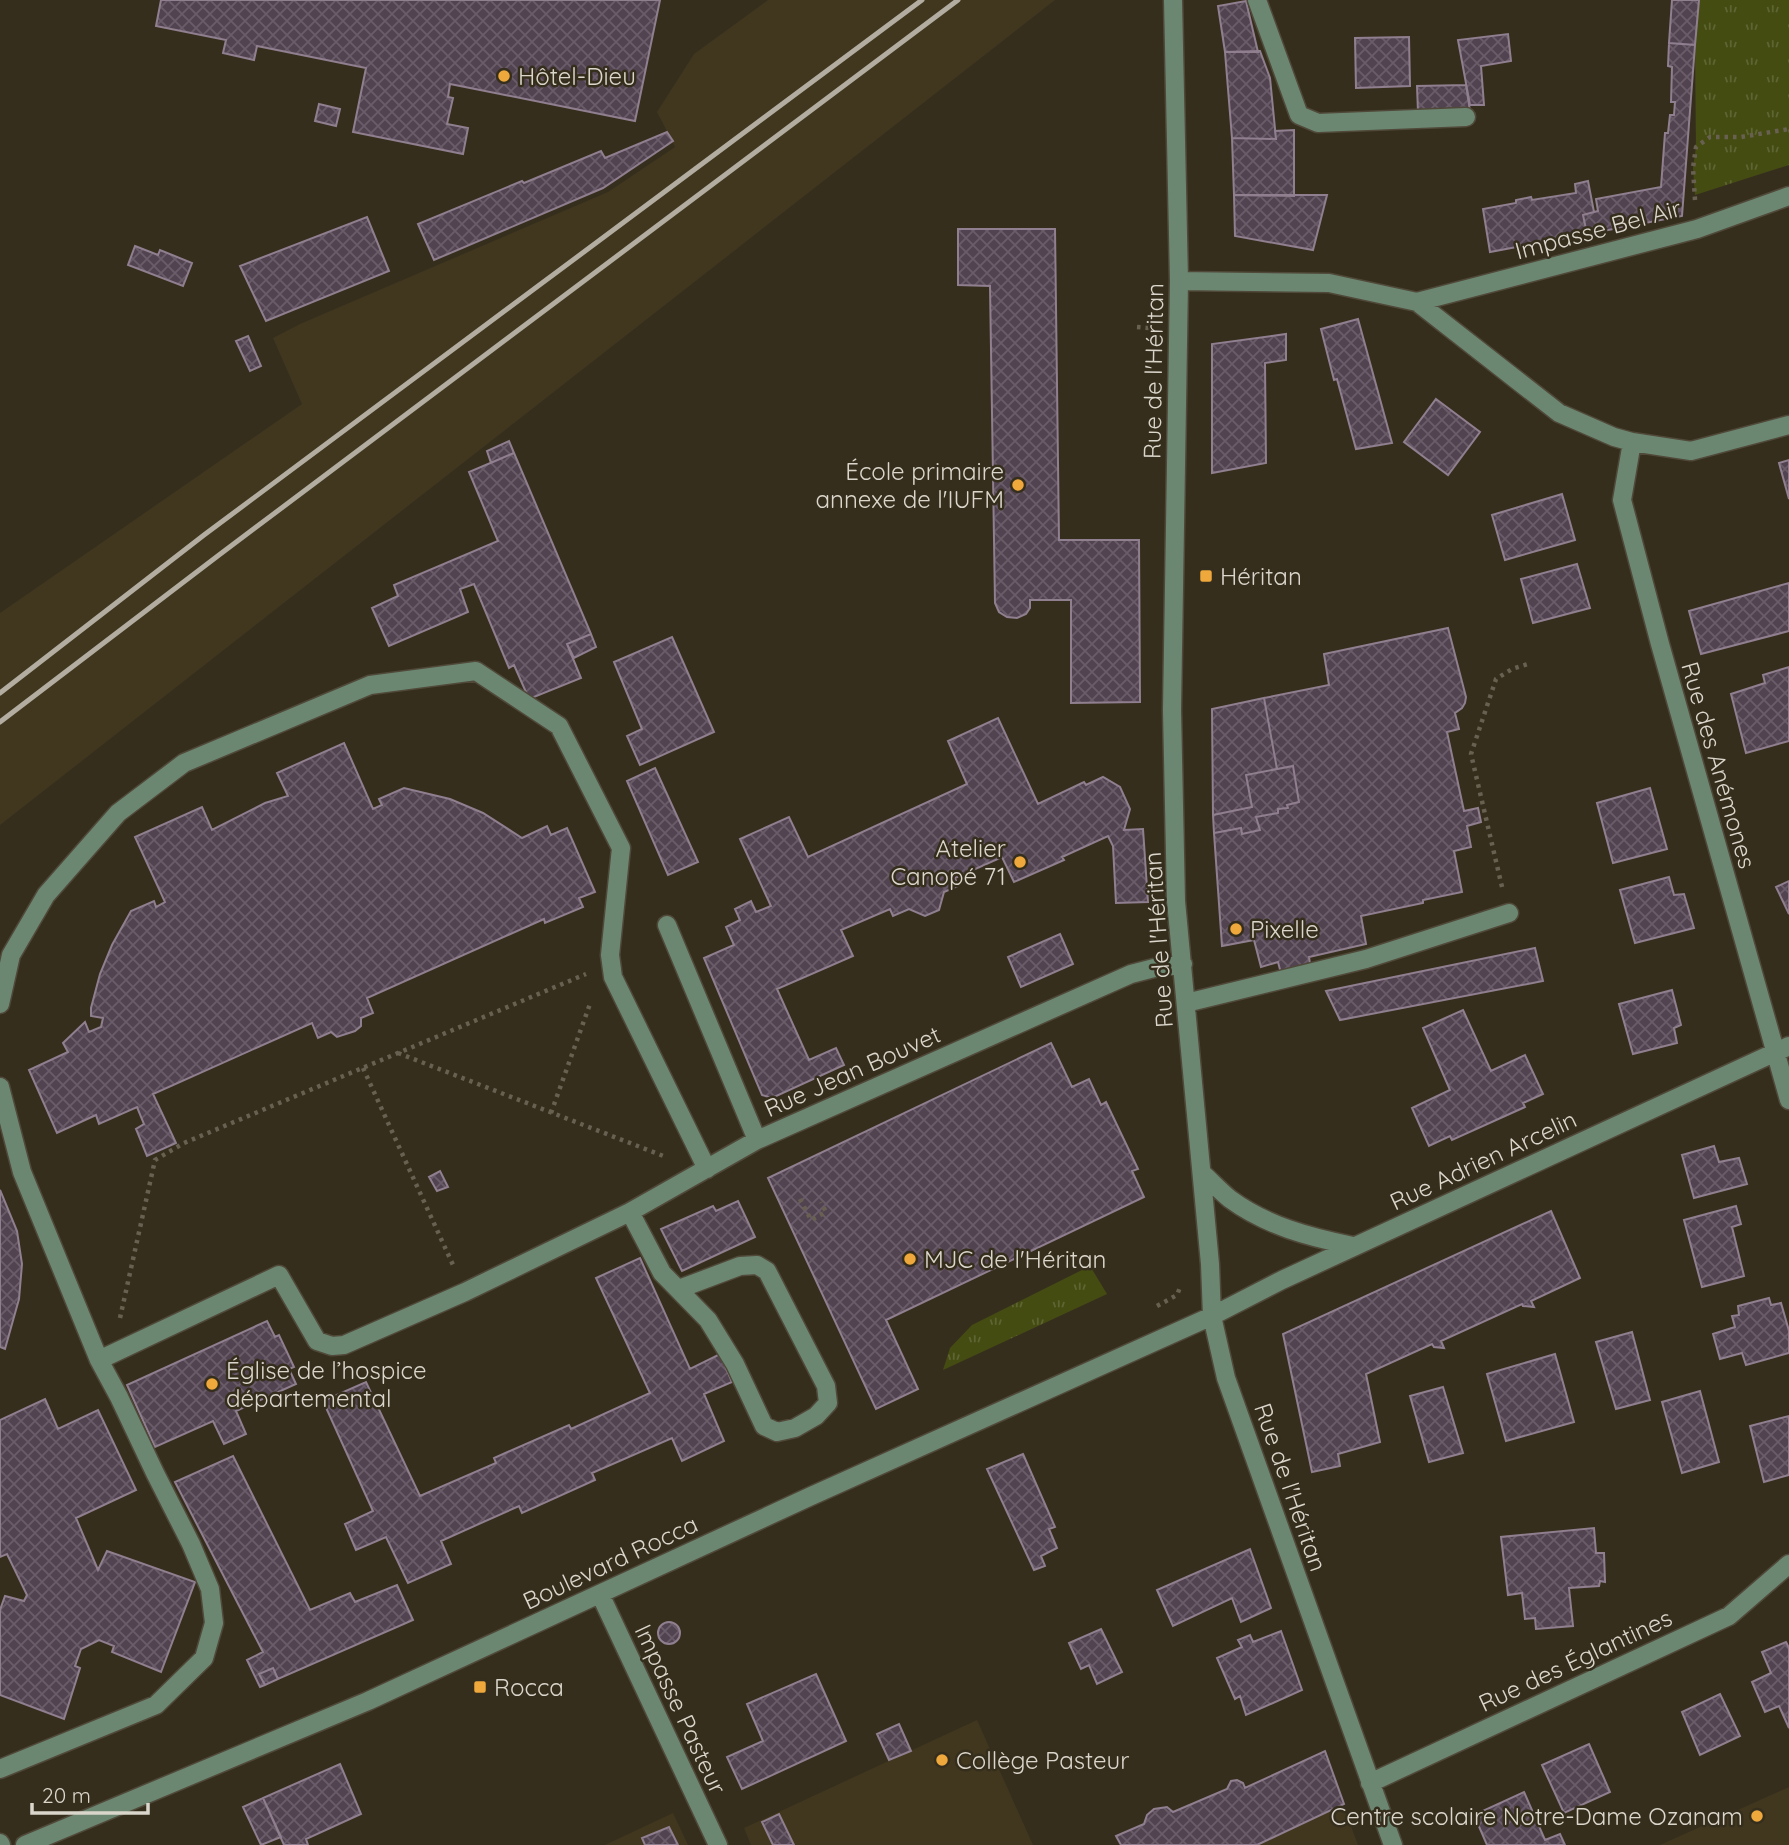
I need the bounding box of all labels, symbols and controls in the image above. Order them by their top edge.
place label: Hôtel-Dieu [518,61,636,91]
marker: Hôtel-Dieu [496,68,512,84]
street label: Impasse Bel Air [1512,192,1684,266]
street label: Rue de l'Héritan [1136,283,1170,459]
place label: École primaire annexe de l'IUFM [816,456,1004,514]
marker: École primaire annexe de l'IUFM [1010,477,1026,493]
place label: Héritan [1220,561,1302,591]
marker: Héritan [1198,568,1214,584]
street label: Rue des Anémones [1675,658,1763,872]
place label: Atelier Canopé 71 [890,833,1006,891]
street label: Rue de l'Héritan [1137,851,1179,1029]
marker: Atelier Canopé 71 [1012,854,1028,870]
place label: Pixelle [1250,914,1319,944]
marker: Pixelle [1228,921,1244,937]
street label: Rue Jean Bouvet [759,1019,945,1123]
street label: Rue Adrien Arcelin [1385,1104,1581,1216]
place label: MJC de l'Héritan [924,1244,1106,1274]
marker: MJC de l'Héritan [902,1251,918,1267]
place label: Église de l’hospice départemental [226,1355,427,1413]
marker: Église de l’hospice départemental [204,1376,220,1392]
street label: Rue de l'Héritan [1248,1399,1334,1575]
street label: Boulevard Rocca [518,1508,702,1616]
street label: Rue des Églantines [1473,1602,1677,1718]
street label: Impasse Pasteur [629,1619,733,1799]
place label: Rocca [494,1672,564,1702]
marker: Rocca [472,1679,488,1695]
place label: Collège Pasteur [956,1745,1129,1775]
marker: Collège Pasteur [934,1752,950,1768]
scale bar [32,1772,147,1816]
text: 20 m [42,1782,91,1808]
place label: Centre scolaire Notre-Dame Ozanam [1330,1801,1743,1831]
marker: Centre scolaire Notre-Dame Ozanam [1749,1808,1765,1824]

